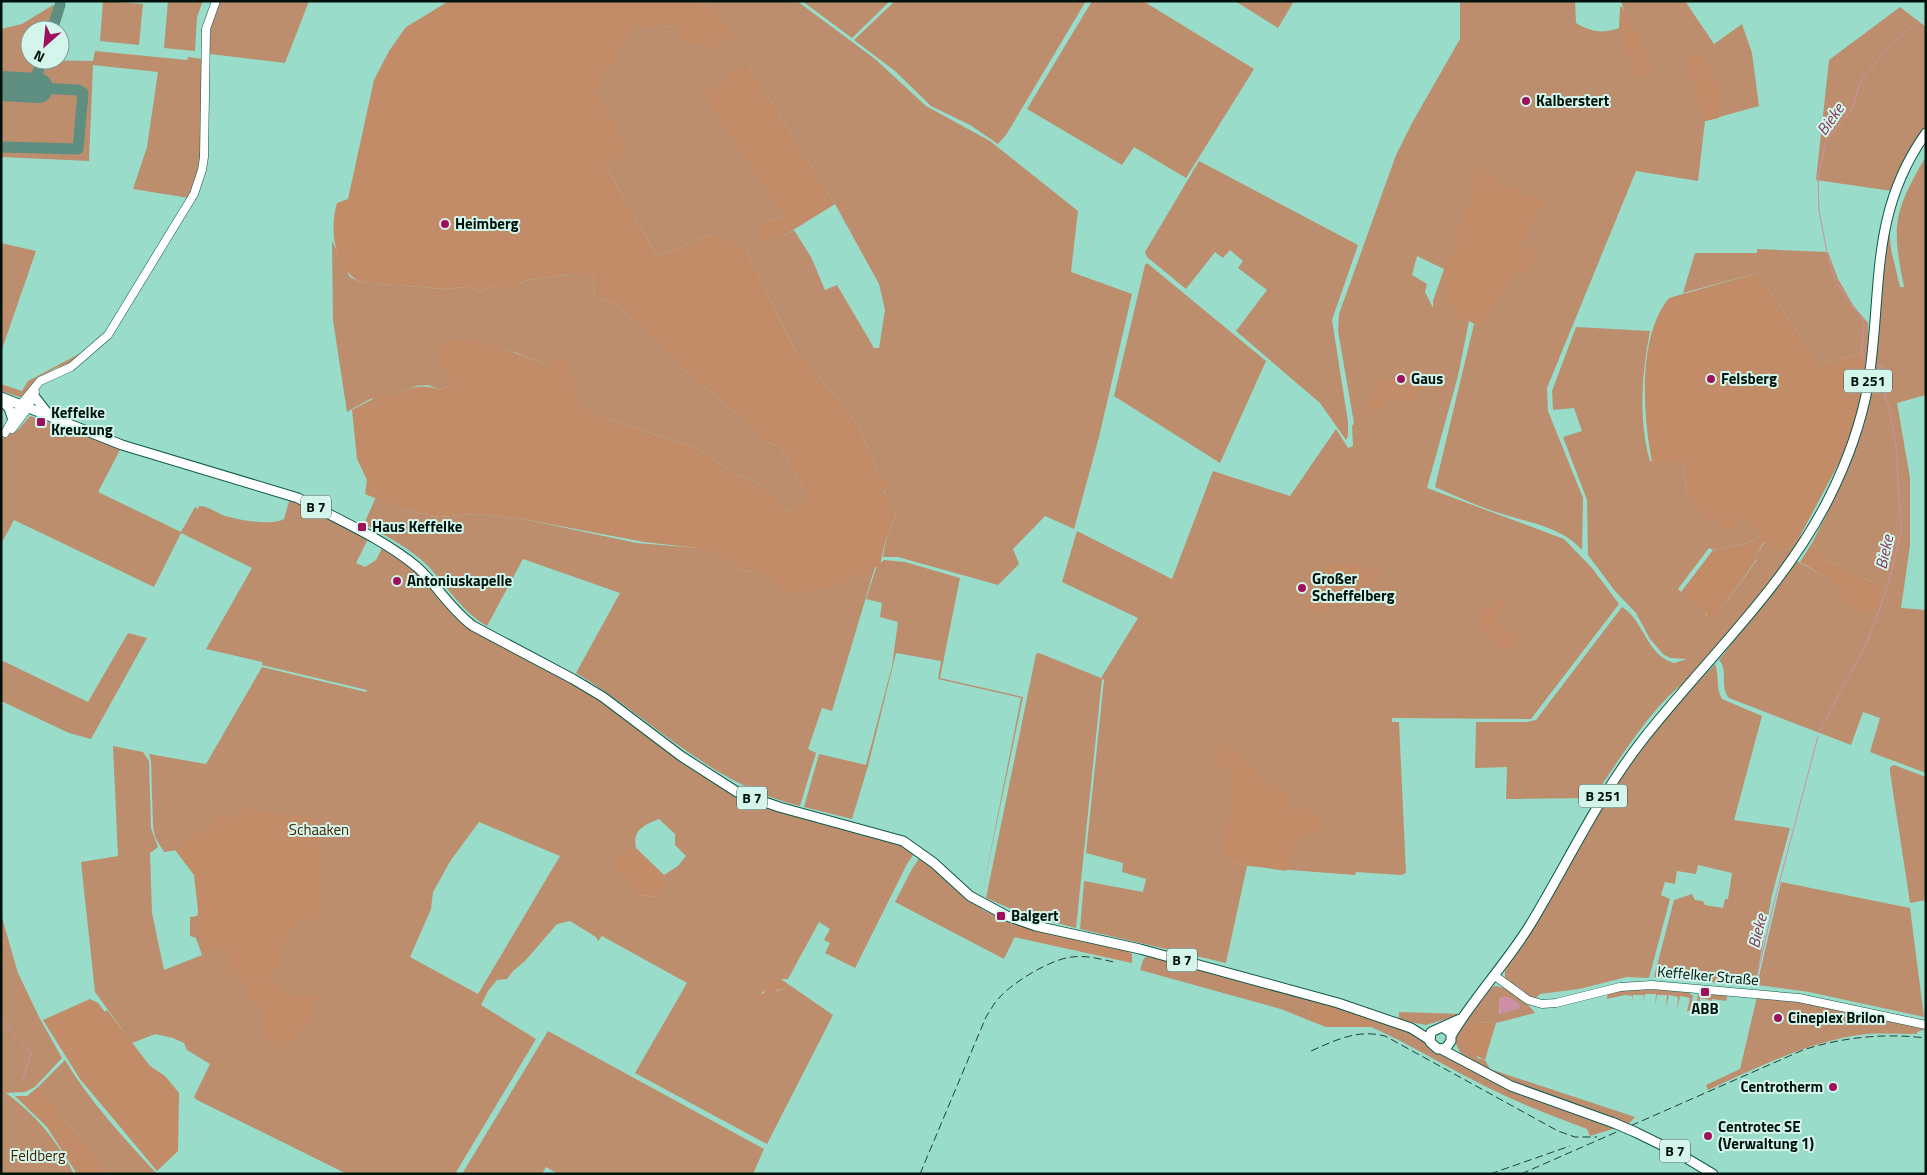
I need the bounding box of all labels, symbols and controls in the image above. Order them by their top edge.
north arrow [20,20,70,70]
text: N [30,45,48,69]
place label: Kalberstert [1536,89,1610,112]
marker: Kalberstert [1520,95,1532,107]
water label: Bieke [1810,97,1851,140]
place label: Heimberg [455,212,519,235]
marker: Heimberg [439,218,451,230]
place label: Gaus [1411,367,1443,390]
place label: Felsberg [1721,367,1777,390]
road number: B 251 [1844,370,1892,392]
marker: Gaus [1395,373,1407,385]
marker: Felsberg [1705,373,1717,385]
place label: Keffelke Kreuzung [51,401,113,441]
marker: Keffelke Kreuzung [35,416,47,428]
road number: B 7 [301,496,331,518]
place label: Haus Keffelke [372,515,463,538]
marker: Haus Keffelke [356,521,368,533]
water label: Bieke [1869,531,1900,571]
place label: Großer Scheffelberg [1312,567,1395,607]
place label: Antoniuskapelle [407,569,513,592]
marker: Antoniuskapelle [391,575,403,587]
marker: Großer Scheffelberg [1296,582,1308,594]
road number: B 251 [1579,784,1627,808]
road number: B 7 [737,786,767,810]
park label: Schaaken [289,818,349,841]
place label: Balgert [1011,904,1059,927]
marker: Balgert [995,910,1007,922]
water label: Bieke [1741,910,1773,950]
road number: B 7 [1167,948,1197,972]
street label: Keffelker Straße [1656,960,1760,991]
marker: ABB [1699,986,1711,998]
place label: ABB [1691,997,1719,1020]
place label: Cineplex Brilon [1788,1006,1885,1029]
marker: Cineplex Brilon [1772,1012,1784,1024]
place label: Centrotherm [1740,1075,1823,1098]
marker: Centrotherm [1827,1081,1839,1093]
place label: Centrotec SE (Verwaltung 1) [1718,1115,1815,1155]
marker: Centrotec SE (Verwaltung 1) [1702,1130,1714,1142]
road number: B 7 [1660,1140,1690,1162]
park label: Feldberg [11,1144,66,1167]

